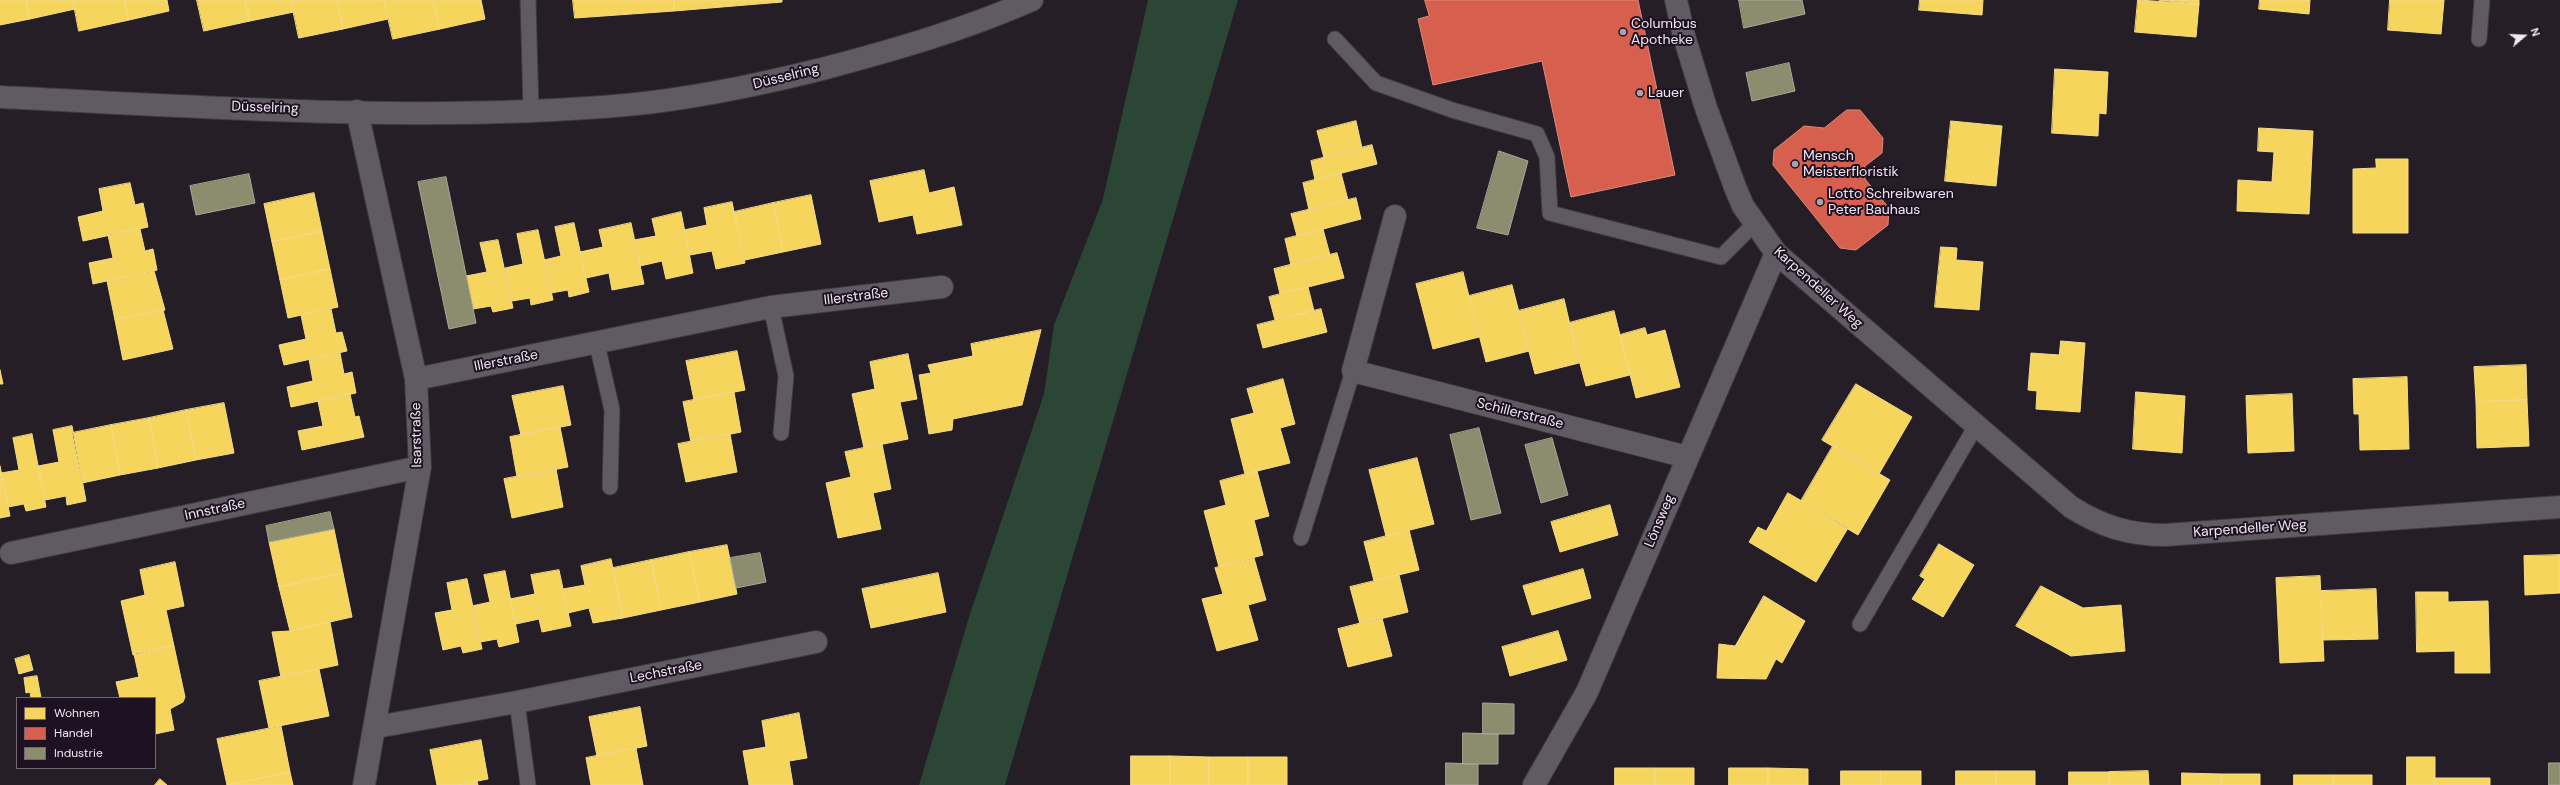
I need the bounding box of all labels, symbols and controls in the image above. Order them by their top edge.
place label: Columbus Apotheke [1631,16,1697,48]
north arrow [2504,16,2544,56]
text: N [2527,26,2543,38]
marker: Columbus Apotheke [1618,27,1628,37]
street label: Düsselring [751,61,821,93]
place label: Lauer [1648,85,1684,101]
marker: Lauer [1635,88,1645,98]
street label: Düsselring [231,98,299,118]
place label: Mensch Meisterfloristik [1803,148,1899,180]
marker: Mensch Meisterfloristik [1790,159,1800,169]
place label: Lotto Schreibwaren Peter Bauhaus [1828,186,1954,218]
marker: Lotto Schreibwaren Peter Bauhaus [1815,197,1825,207]
street label: Karpendeller Weg [1770,244,1866,332]
street label: Illerstraße [823,285,889,309]
street label: Illerstraße [473,347,539,375]
street label: Schillerstraße [1475,395,1565,433]
street label: Isarstraße [408,402,426,468]
street label: Lönsweg [1641,492,1679,550]
street label: Innstraße [183,495,247,525]
street label: Karpendeller Weg [2193,517,2307,541]
street label: Lechstraße [629,657,703,687]
legend [16,697,156,769]
text: Wohnen [54,705,100,721]
text: Handel [54,725,93,741]
text: Industrie [54,745,103,761]

